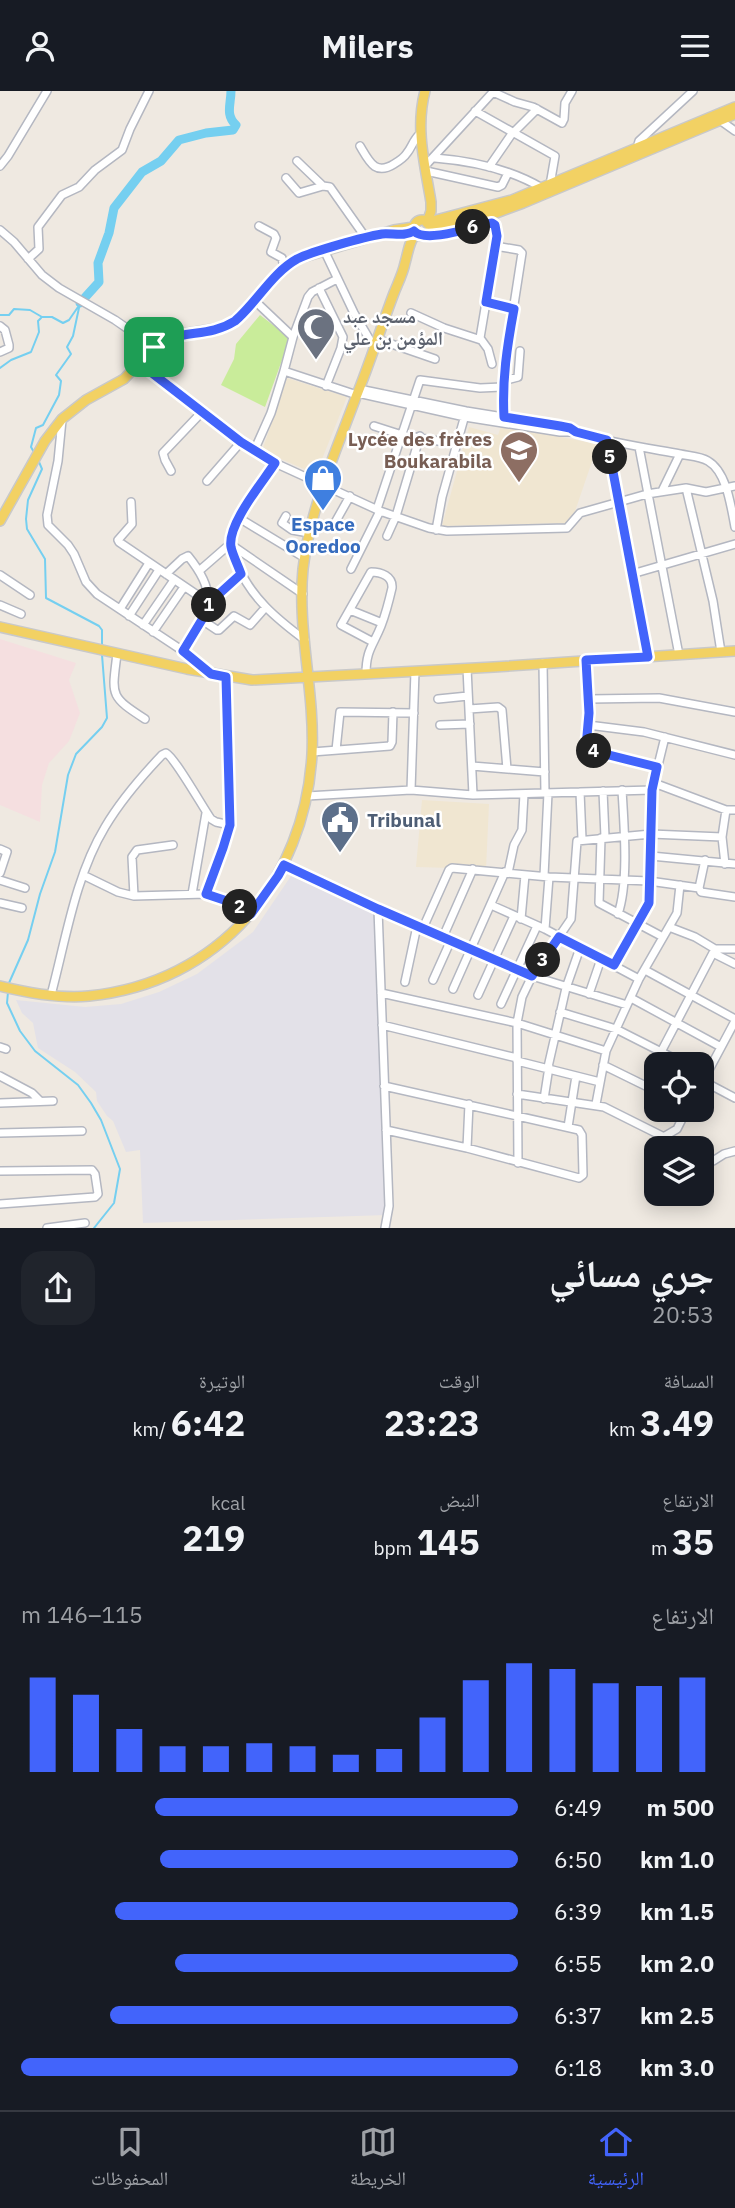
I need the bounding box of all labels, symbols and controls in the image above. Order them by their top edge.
text: Milers [321,25,414,67]
icon: person [21,27,59,65]
icon: menu [676,27,714,65]
pin: 6 [456,209,490,245]
text: 6 [467,214,478,238]
place label: مسجد عبد المؤمن بن علي [343,304,443,354]
mosque icon: مسجد عبد المؤمن بن علي [295,306,337,361]
pin [124,317,184,377]
icon: arrive [135,328,173,366]
place label: Lycée des frères Boukarabila [348,427,492,473]
school or university icon: Lycée des frères Boukarabila [498,429,540,484]
pin: 5 [592,439,628,475]
text: 5 [604,444,615,468]
shop icon: Espace Ooredoo [302,457,344,512]
place label: Espace Ooredoo [285,512,361,558]
pin: 1 [192,587,227,623]
text: 1 [203,592,214,616]
pin: 4 [576,733,612,769]
text: 4 [588,738,599,762]
public building icon: Tribunal [319,799,361,854]
place label: Tribunal [367,808,441,832]
pin: 2 [222,889,258,925]
text: 2 [234,894,245,918]
pin: 3 [526,943,560,977]
text: 3 [537,947,548,971]
map controls [644,1052,714,1206]
button: locate [644,1052,714,1122]
button: layers [644,1136,714,1206]
text: جري مسائي [549,1248,714,1297]
button: share [21,1251,95,1325]
text: 20:53 [652,1299,714,1329]
text: الوتيرة [199,1369,245,1393]
text: الوقت [439,1369,480,1393]
text: المسافة [664,1369,714,1393]
text: 6:42 [171,1400,245,1446]
text: 23:23 [384,1400,480,1446]
text: 3.49 [640,1400,714,1446]
text: /km [132,1417,171,1441]
text: km [609,1417,640,1441]
text: النبض [439,1488,480,1512]
text: الارتفاع [662,1488,714,1512]
text: kcal [211,1491,245,1515]
text: 219 [182,1515,245,1561]
text: 145 [417,1519,480,1565]
text: 35 [672,1519,714,1565]
text: bpm [374,1536,417,1560]
text: m [651,1536,672,1560]
text: 115–146 m [21,1599,143,1629]
text: الارتفاع [651,1600,714,1630]
text: 6:49 [554,1792,602,1822]
text: 500 m [647,1792,714,1822]
text: 6:50 [554,1844,602,1874]
text: 1.0 km [640,1844,714,1874]
text: 6:39 [554,1896,602,1926]
text: 1.5 km [640,1896,714,1926]
text: 6:55 [554,1948,602,1978]
text: 2.0 km [640,1948,714,1978]
text: 6:37 [554,2000,602,2030]
text: 2.5 km [640,2000,714,2030]
text: 6:18 [554,2052,602,2082]
text: 3.0 km [640,2052,714,2082]
tab: المحفوظات [91,2123,168,2197]
tab: الخريطة [350,2123,406,2197]
tab: الرئيسية [588,2123,644,2197]

